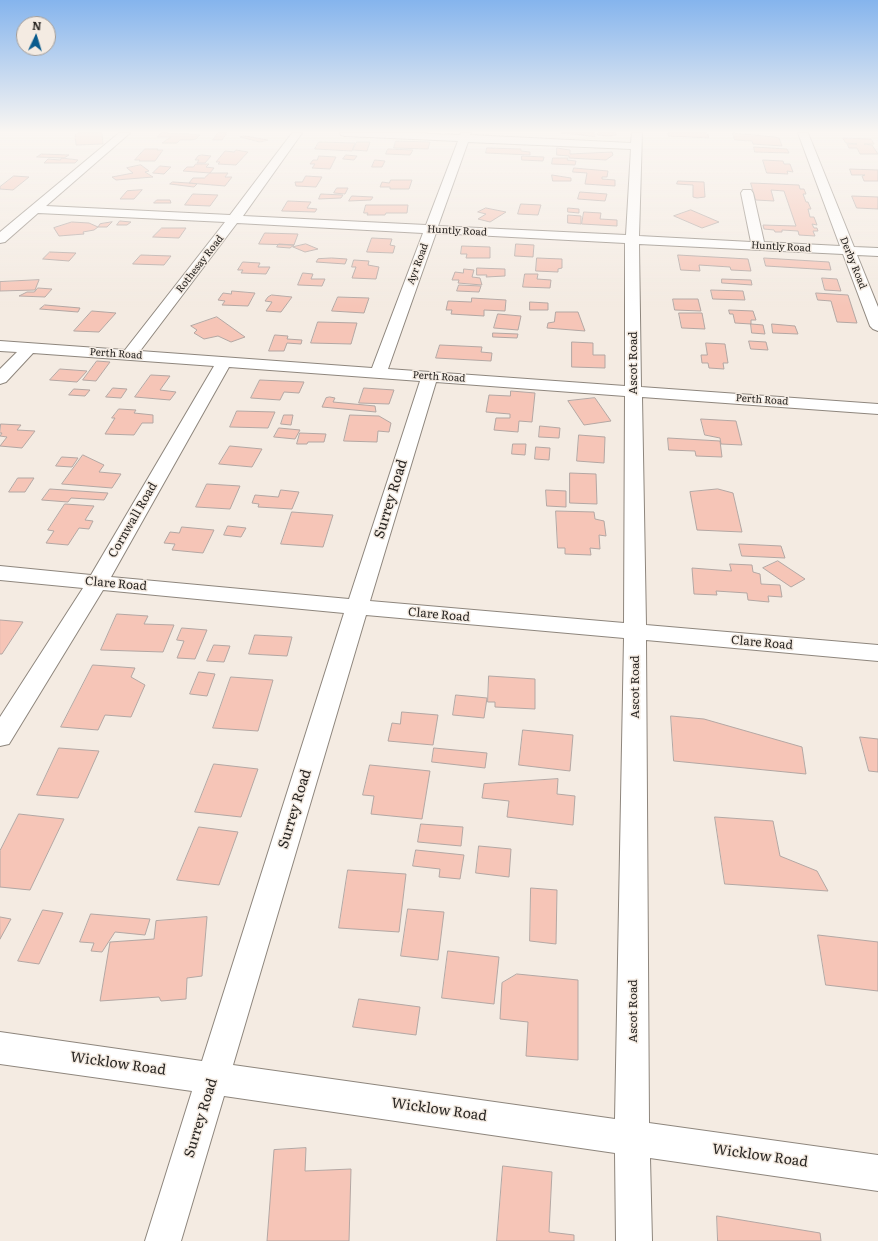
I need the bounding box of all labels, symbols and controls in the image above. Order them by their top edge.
north arrow [16,16,56,56]
text: N [32,17,42,33]
street label: Huntly Road [427,223,487,239]
street label: Rothesay Road [174,233,226,295]
street label: Derby Road [837,235,869,291]
street label: Huntly Road [751,239,811,255]
street label: Ayr Road [405,242,431,286]
street label: Ascot Road [626,331,640,395]
street label: Perth Road [89,346,143,362]
street label: Perth Road [412,369,466,385]
street label: Perth Road [735,392,789,408]
street label: Surrey Road [371,457,411,541]
street label: Cornwall Road [106,480,160,560]
street label: Clare Road [85,574,147,594]
street label: Clare Road [408,605,470,625]
street label: Clare Road [731,633,793,653]
street label: Ascot Road [628,655,642,719]
street label: Surrey Road [275,767,315,851]
street label: Ascot Road [626,979,640,1043]
street label: Wicklow Road [69,1049,167,1079]
street label: Surrey Road [181,1076,221,1160]
street label: Wicklow Road [390,1095,488,1125]
street label: Wicklow Road [711,1141,809,1171]

